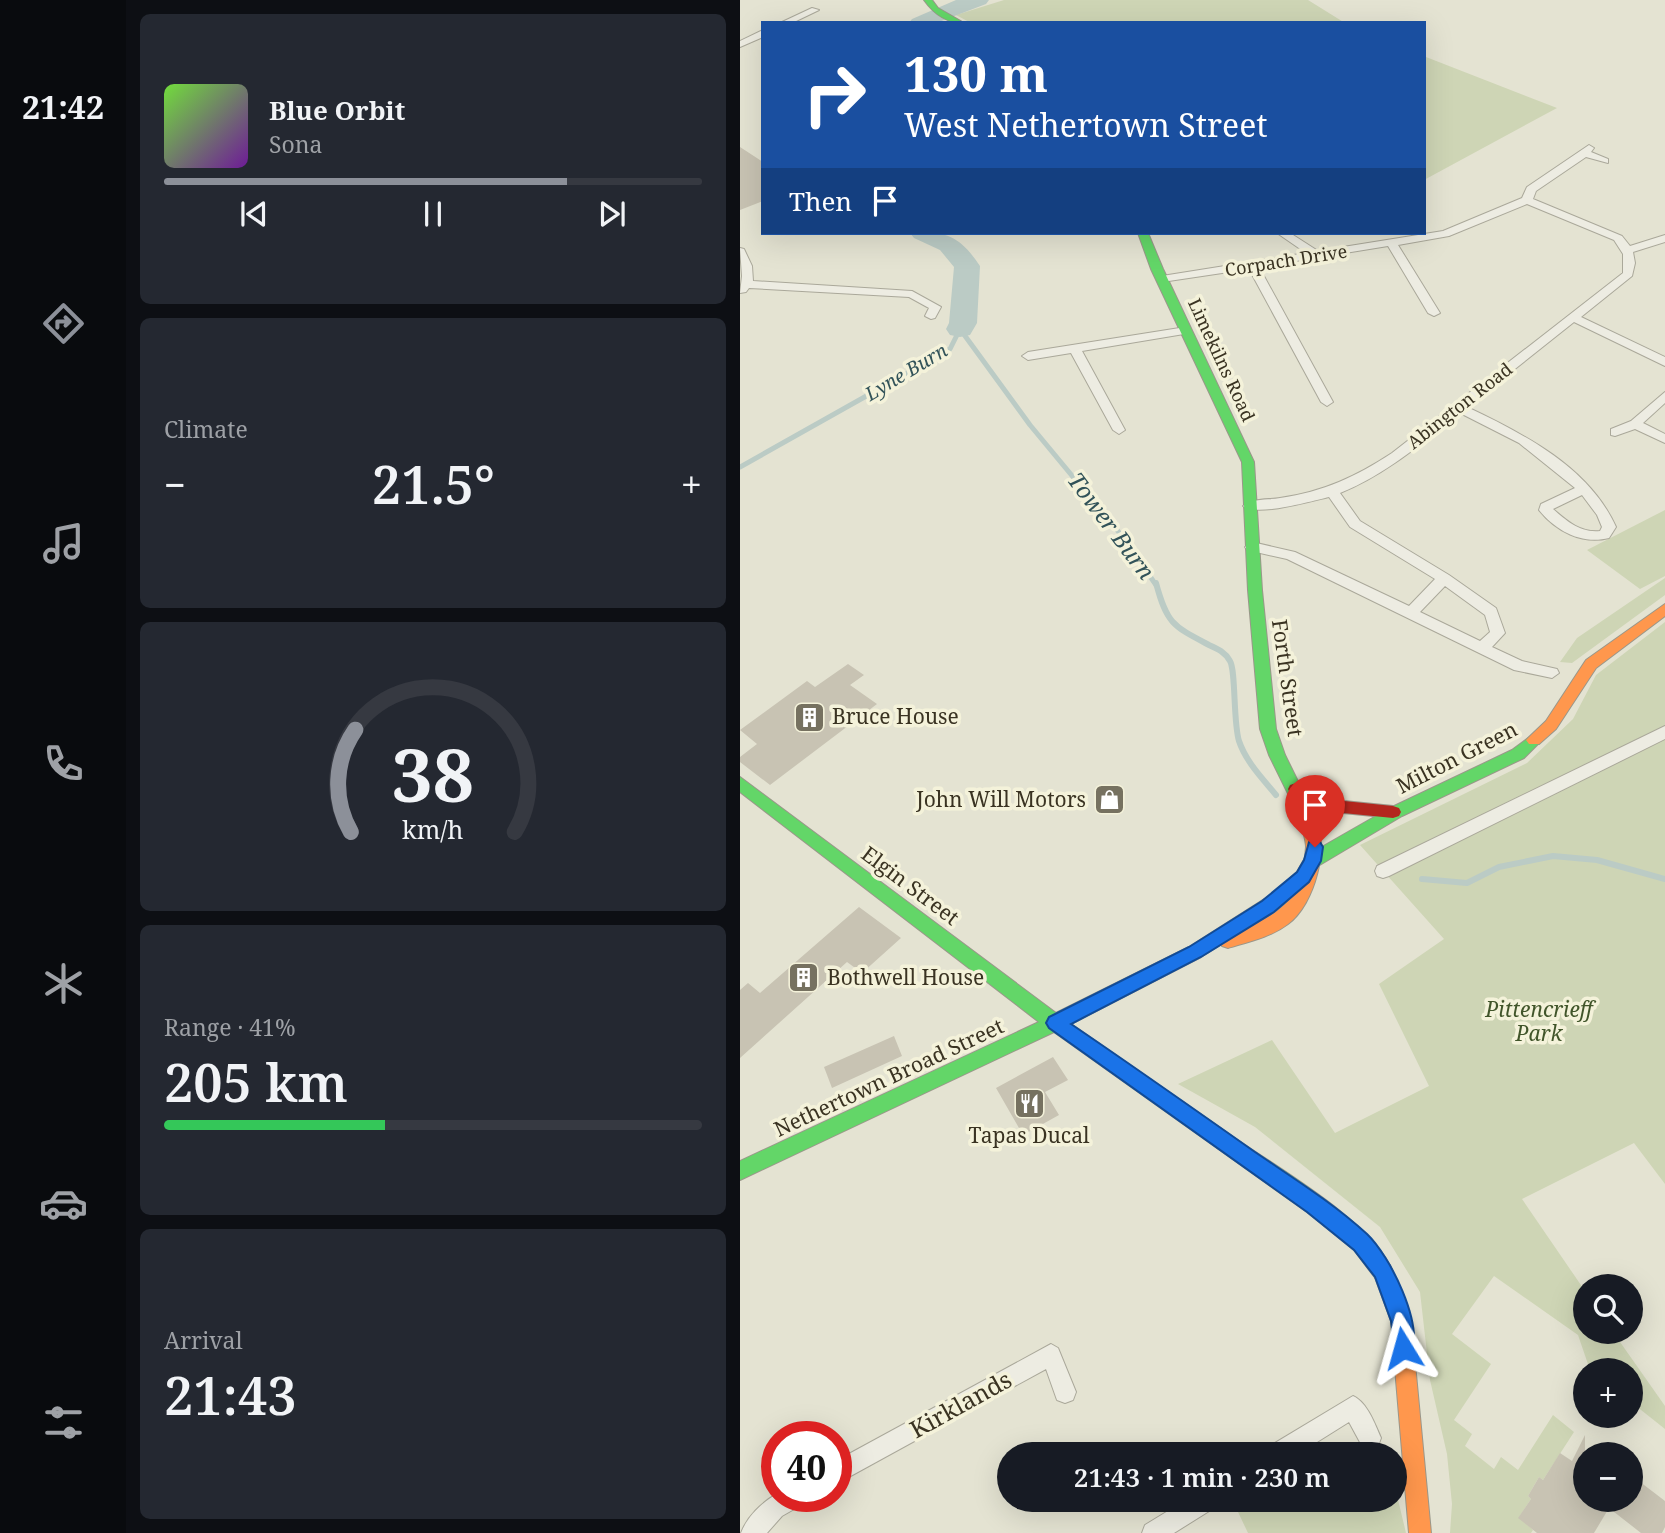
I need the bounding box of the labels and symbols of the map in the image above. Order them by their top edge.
street label: Corpach Drive [1223,239,1349,282]
street label: Limekilns Road [1183,294,1261,425]
water label: Lyne Burn [859,337,952,407]
street label: Abington Road [1402,357,1517,454]
water label: Tower Burn [1061,465,1163,586]
street label: Forth Street [1266,617,1310,738]
building icon: Bruce House [792,700,826,734]
place label: Bruce House [832,702,959,730]
street label: Milton Green [1391,715,1522,800]
pin [1285,775,1345,847]
shop icon: John Will Motors [1092,783,1126,817]
place label: John Will Motors [915,785,1086,813]
street label: Elgin Street [856,839,965,931]
building icon: Bothwell House [787,961,821,995]
place label: Bothwell House [827,963,984,991]
park label: Pittencrieff Park [1484,995,1597,1047]
street label: Nethertown Broad Street [769,1012,1008,1143]
restaurant icon: Tapas Ducal [1012,1087,1046,1121]
place label: Tapas Ducal [969,1121,1090,1149]
position arrow [1366,1311,1440,1385]
street label: Kirklands [903,1362,1017,1445]
speed limit sign: 40 [761,1421,852,1512]

